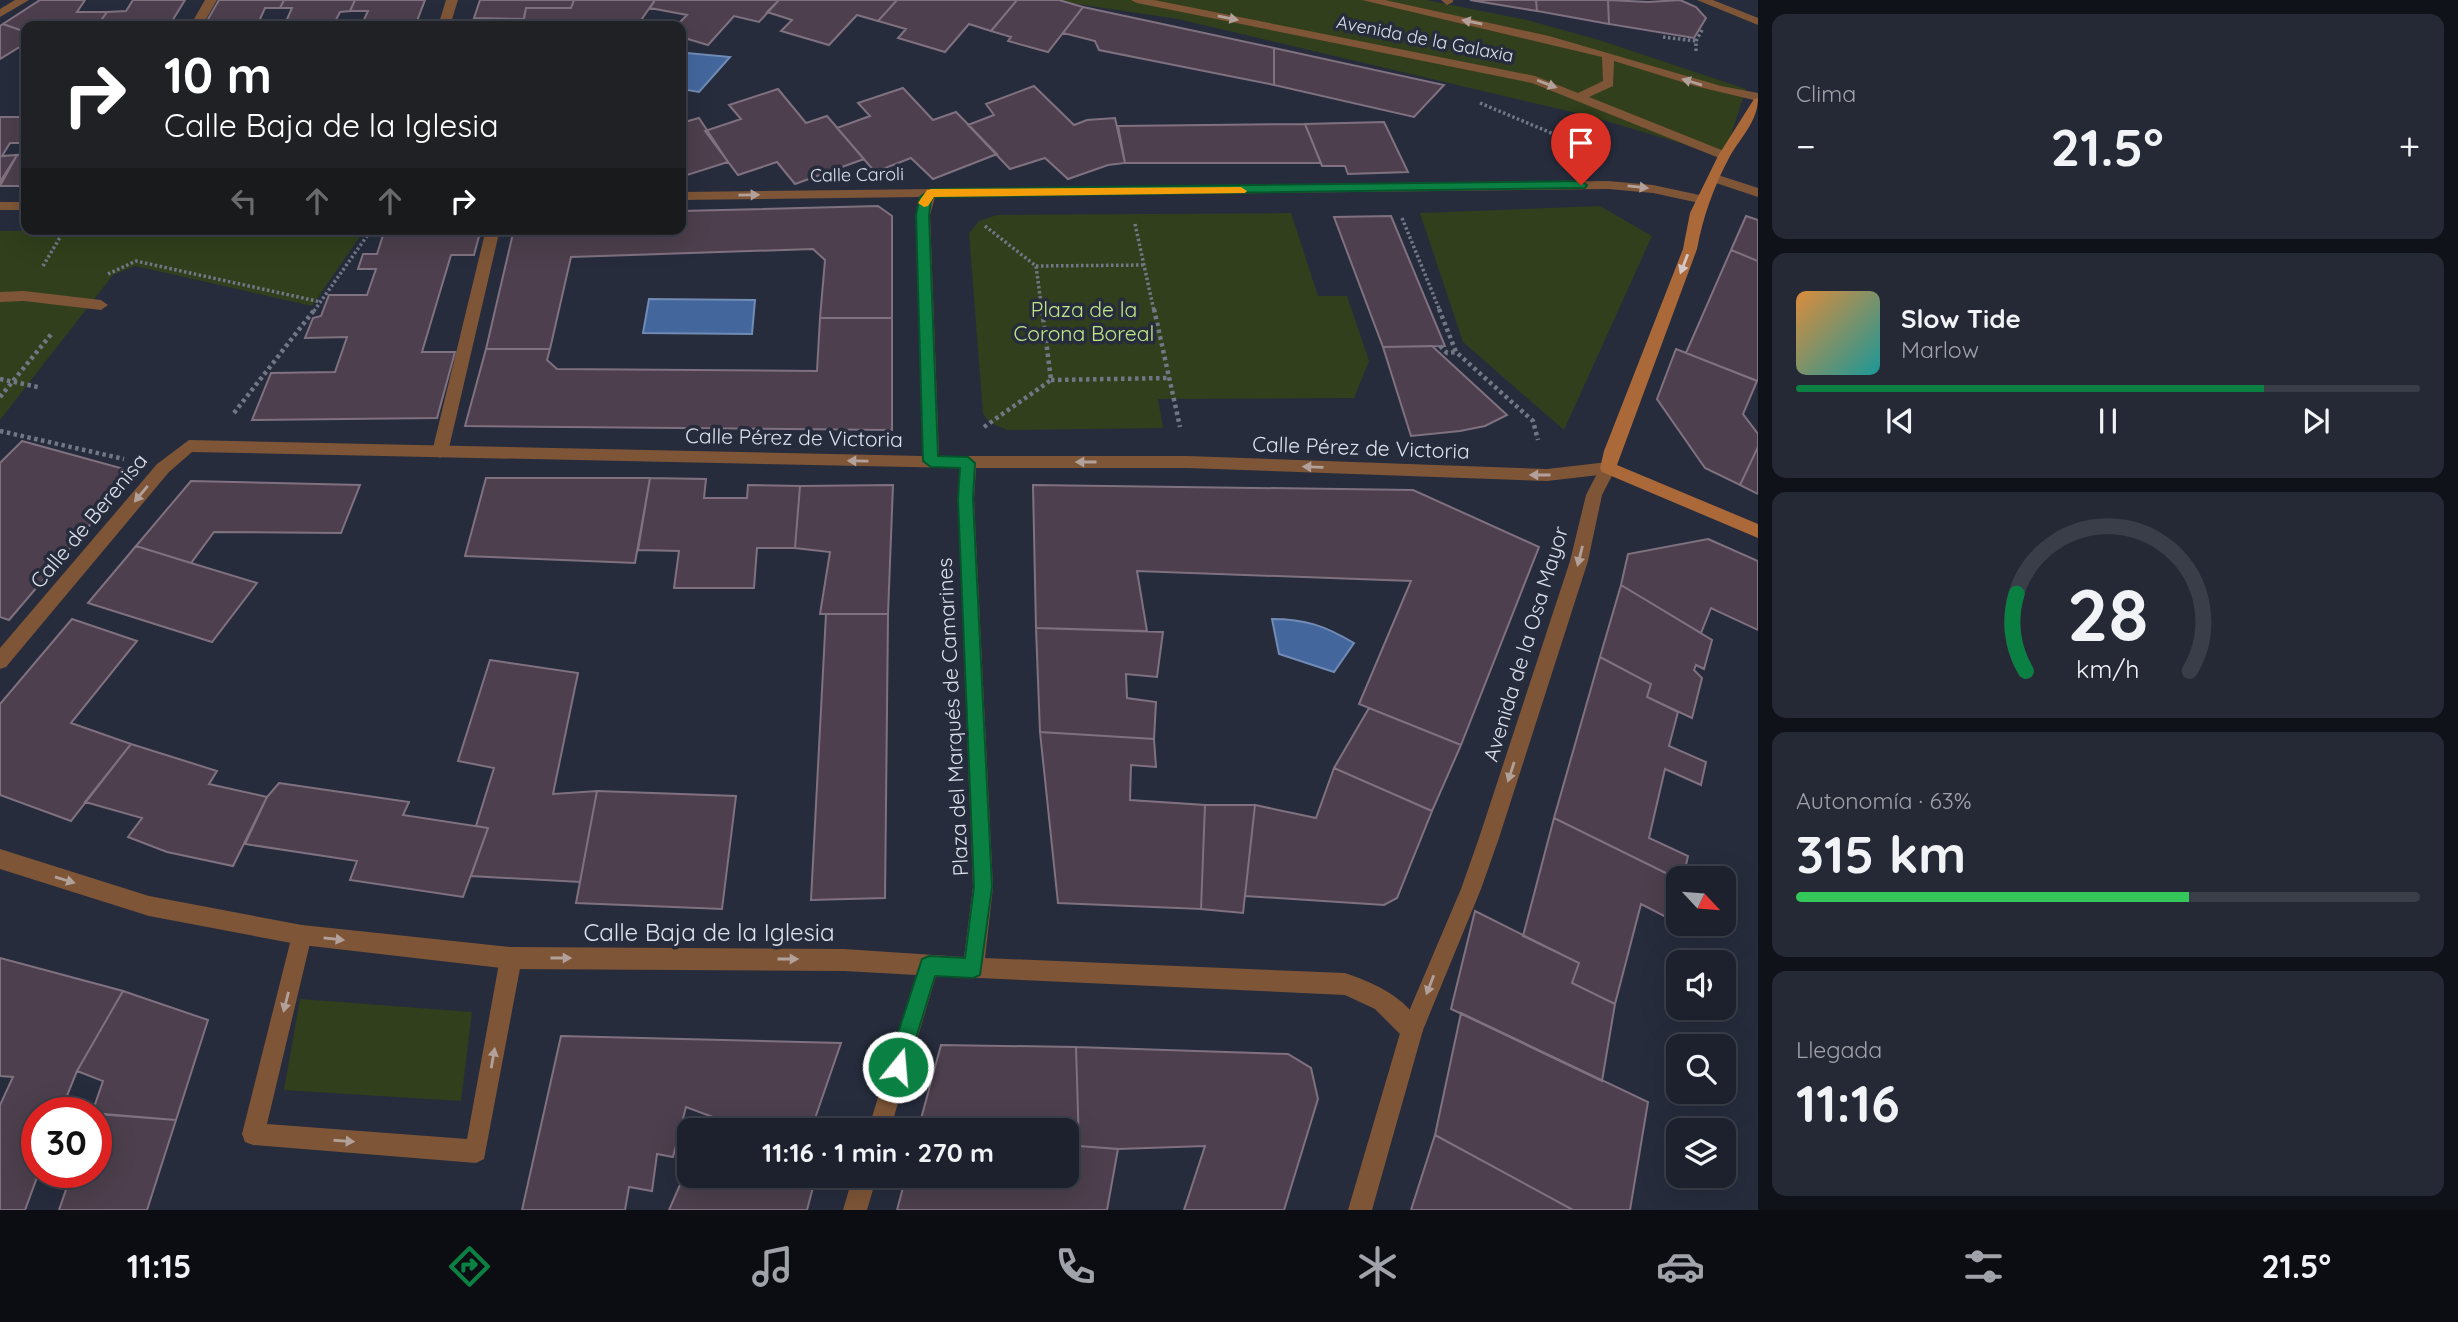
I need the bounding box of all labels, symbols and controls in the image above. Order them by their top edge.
street label: Avenida de la Galaxia [1335,10,1516,67]
one-way arrow [1217,12,1239,23]
one-way arrow [1461,16,1483,27]
text: 10 m [164,44,272,105]
icon: right [49,49,140,140]
one-way arrow [1681,76,1702,86]
one-way arrow [1536,79,1557,90]
text: Clima [1796,79,1856,108]
text: Calle Baja de la Iglesia [164,105,499,145]
pin [1551,113,1611,185]
text: 21.5° [2051,114,2164,179]
text: − [1796,122,1816,170]
text: + [2399,122,2420,170]
icon: arrive [1562,124,1600,162]
street label: Calle Caroli [810,162,904,187]
icon: left [225,182,263,220]
icon: ahead [298,182,336,220]
icon: ahead [371,182,409,220]
icon: right [444,182,482,220]
one-way arrow [1627,182,1649,193]
one-way arrow [738,189,760,201]
one-way arrow [1678,254,1689,275]
park label: Plaza de la Corona Boreal [1014,296,1154,346]
text: Slow Tide [1901,302,2021,335]
text: Marlow [1901,335,1979,364]
icon: previous [1881,402,1919,440]
icon: pause [2089,402,2127,440]
icon: next [2297,402,2335,440]
street label: Calle Pérez de Victoria [685,422,903,452]
street label: Calle Pérez de Victoria [1252,430,1470,464]
street label: Calle de Berenisa [24,448,152,593]
one-way arrow [847,455,869,467]
one-way arrow [1074,456,1096,468]
one-way arrow [1302,462,1324,473]
one-way arrow [1529,469,1551,481]
one-way arrow [134,485,149,502]
street label: Avenida de la Osa Mayor [1477,523,1573,764]
one-way arrow [1574,545,1585,567]
street label: Plaza del Marqués de Camarines [931,557,973,877]
text: 28 [2067,568,2149,659]
text: km/h [2076,653,2140,684]
one-way arrow [1505,762,1515,783]
text: Autonomía · 63% [1796,786,1972,815]
text: 315 km [1796,821,1966,886]
north arrow [1666,866,1736,936]
map controls [1666,866,1736,1188]
one-way arrow [55,876,76,886]
street label: Calle Baja de la Iglesia [584,917,834,947]
one-way arrow [324,934,346,945]
button: sound [1666,950,1736,1020]
one-way arrow [550,952,572,964]
one-way arrow [778,953,800,965]
one-way arrow [1424,974,1435,995]
one-way arrow [280,991,291,1013]
position arrow [861,1030,935,1104]
button: search [1666,1034,1736,1104]
text: Llegada [1796,1035,1882,1064]
one-way arrow [488,1047,499,1069]
text: 11:16 [1796,1070,1900,1135]
speed limit sign: 30 [21,1097,112,1188]
button: layers [1666,1118,1736,1188]
one-way arrow [333,1136,355,1147]
text: 11:16 · 1 min · 270 m [762,1136,994,1169]
icon: directions [445,1242,494,1291]
icon: music [748,1242,797,1291]
icon: phone [1051,1242,1100,1291]
icon: climate [1353,1242,1402,1291]
icon: car [1656,1242,1705,1291]
icon: filters [1959,1242,2008,1291]
text: 11:15 [127,1246,191,1286]
text: 21.5° [2261,1246,2331,1286]

